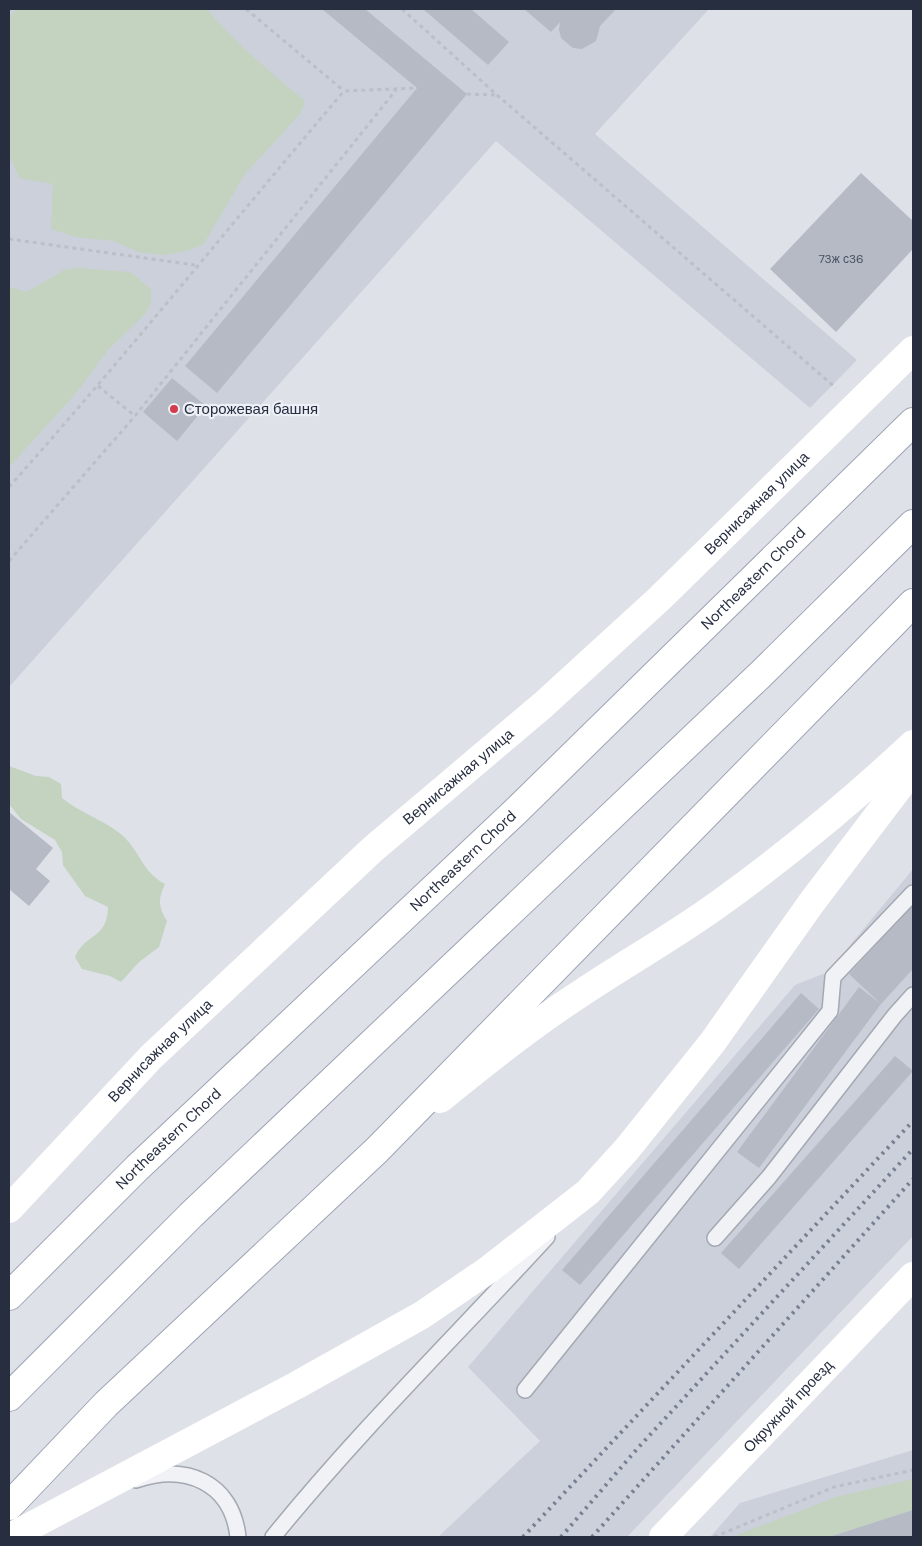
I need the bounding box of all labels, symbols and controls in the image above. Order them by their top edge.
house number: 73ж с36 [818,251,864,267]
place label: Сторожевая башня [184,399,318,419]
marker: Сторожевая башня [168,403,180,415]
street label: Вернисажная улица [700,447,814,559]
street label: Northeastern Chord [697,523,810,634]
street label: Вернисажная улица [399,724,518,829]
street label: Northeastern Chord [406,806,520,916]
street label: Вернисажная улица [104,994,217,1107]
street label: Northeastern Chord [111,1084,226,1194]
street label: Окружной проезд [739,1355,838,1457]

